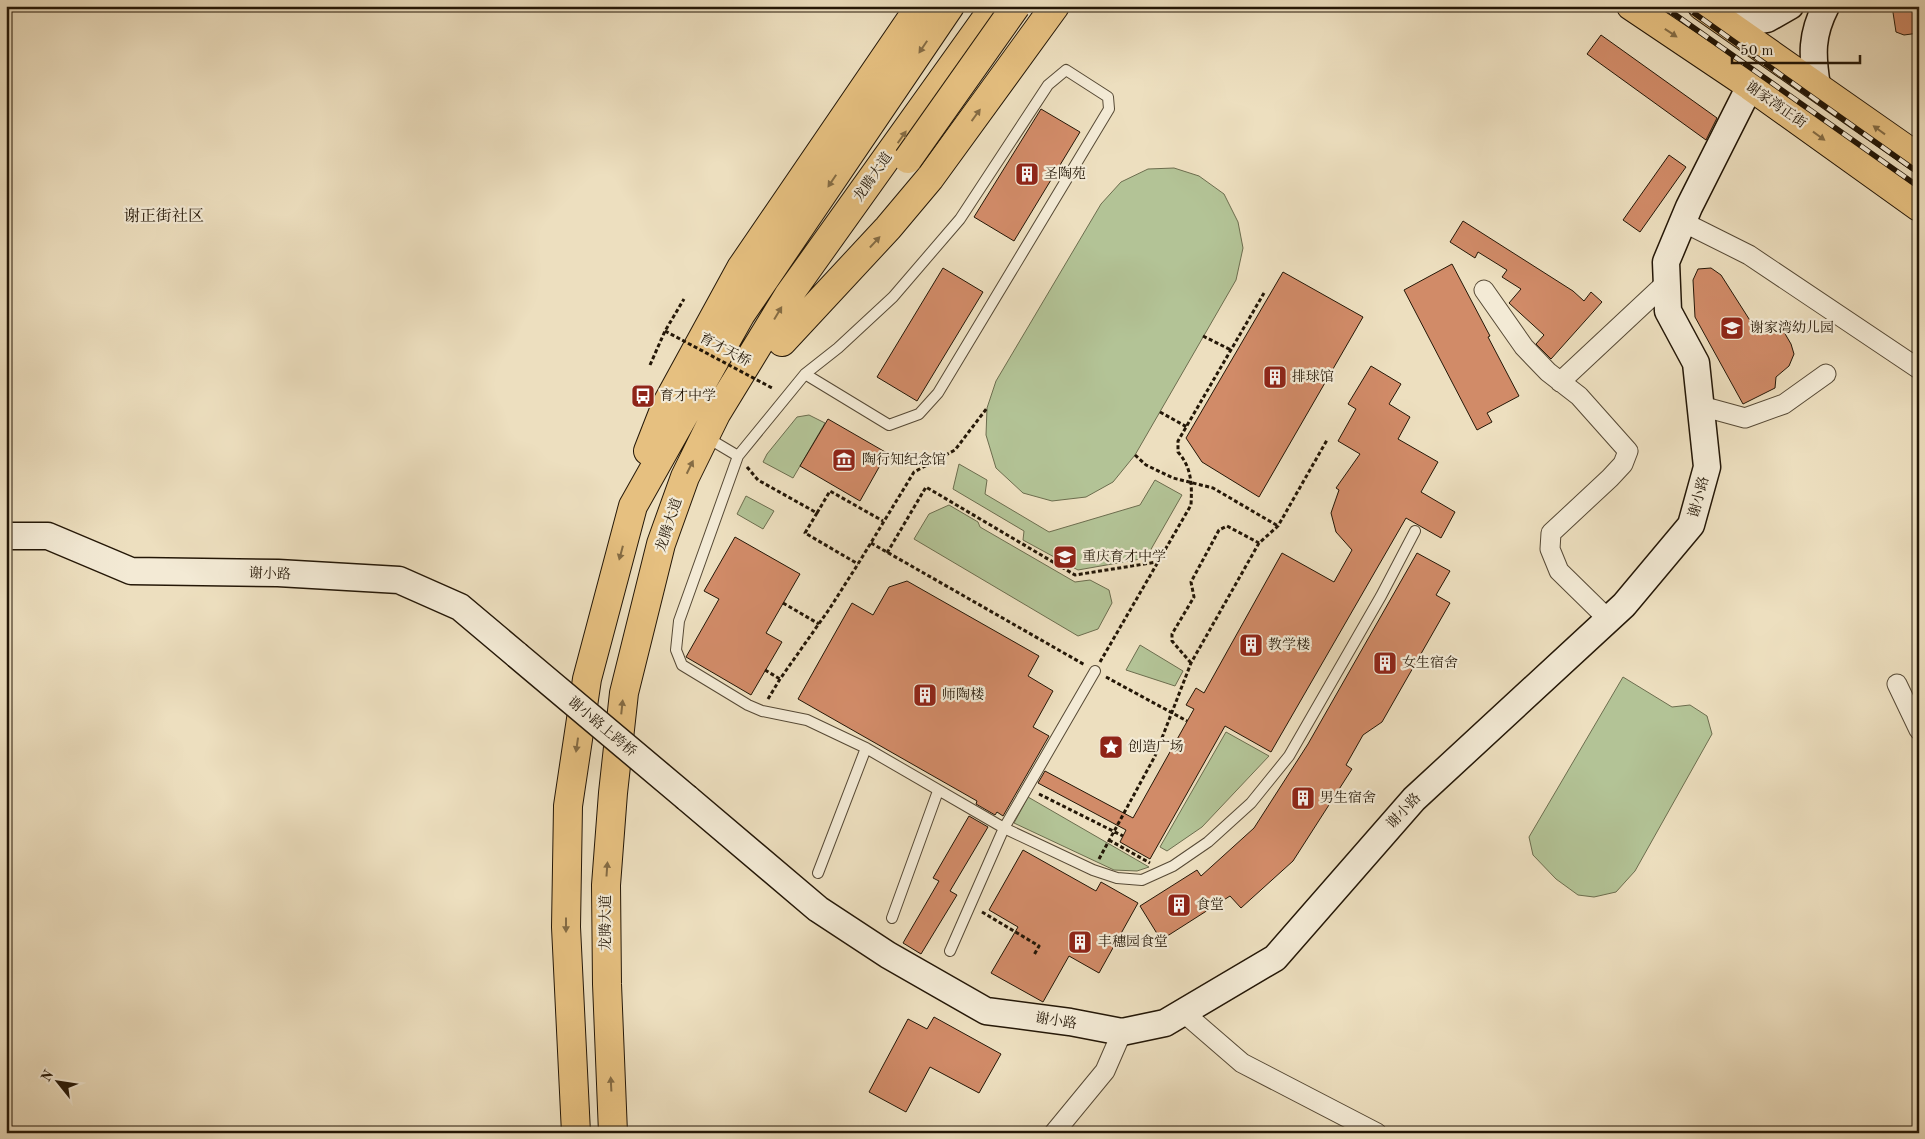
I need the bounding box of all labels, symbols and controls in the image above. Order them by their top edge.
one-way arrow [1665,29,1678,38]
scale bar [1732,32,1860,64]
one-way arrow [918,40,928,53]
text: 50 m [1740,44,1774,59]
street label: 谢家湾正街 [1743,78,1809,131]
one-way arrow [971,108,981,122]
one-way arrow [1872,125,1886,135]
one-way arrow [896,131,907,144]
one-way arrow [1813,131,1826,141]
street label: 龙腾大道 [850,149,895,204]
building icon: 圣陶苑 [1014,161,1040,187]
place label: 圣陶苑 [1044,166,1086,181]
one-way arrow [827,174,837,188]
district label: 谢正街社区 [124,207,204,225]
one-way arrow [869,236,881,248]
one-way arrow [773,306,782,319]
school or university icon: 谢家湾幼儿园 [1719,315,1745,341]
place label: 谢家湾幼儿园 [1750,320,1834,335]
street label: 育才天桥 [697,330,753,369]
building icon: 排球馆 [1262,364,1288,390]
place label: 排球馆 [1292,369,1334,384]
bus stop icon: 育才中学 [630,383,656,409]
place label: 育才中学 [660,388,716,403]
museum icon: 陶行知纪念馆 [831,447,857,473]
place label: 陶行知纪念馆 [862,452,946,467]
one-way arrow [686,460,694,474]
street label: 谢小路 [1686,475,1711,519]
street label: 龙腾大道 [653,496,684,554]
school or university icon: 重庆育才中学 [1052,544,1078,570]
one-way arrow [616,546,624,561]
place label: 重庆育才中学 [1082,549,1166,564]
street label: 谢小路 [249,565,291,582]
building icon: 教学楼 [1238,632,1264,658]
place label: 教学楼 [1268,637,1310,652]
building icon: 女生宿舍 [1372,650,1398,676]
place label: 女生宿舍 [1402,655,1458,670]
building icon: 师陶楼 [912,682,938,708]
place label: 师陶楼 [942,687,984,702]
street label: 谢小路上跨桥 [565,694,639,759]
one-way arrow [618,699,626,715]
place icon: 创造广场 [1098,734,1124,760]
one-way arrow [573,738,581,754]
place label: 创造广场 [1128,739,1184,754]
building icon: 男生宿舍 [1290,785,1316,811]
place label: 男生宿舍 [1320,790,1376,805]
street label: 谢小路 [1384,790,1423,831]
one-way arrow [604,861,612,877]
building icon: 食堂 [1166,892,1192,918]
street label: 龙腾大道 [598,895,613,951]
place label: 食堂 [1196,897,1224,912]
one-way arrow [562,917,570,933]
building icon: 丰穗园食堂 [1067,929,1093,955]
place label: 丰穗园食堂 [1098,934,1168,949]
street label: 谢小路 [1034,1010,1078,1031]
north arrow [32,1056,82,1106]
text: N [39,1068,56,1084]
one-way arrow [607,1076,615,1092]

